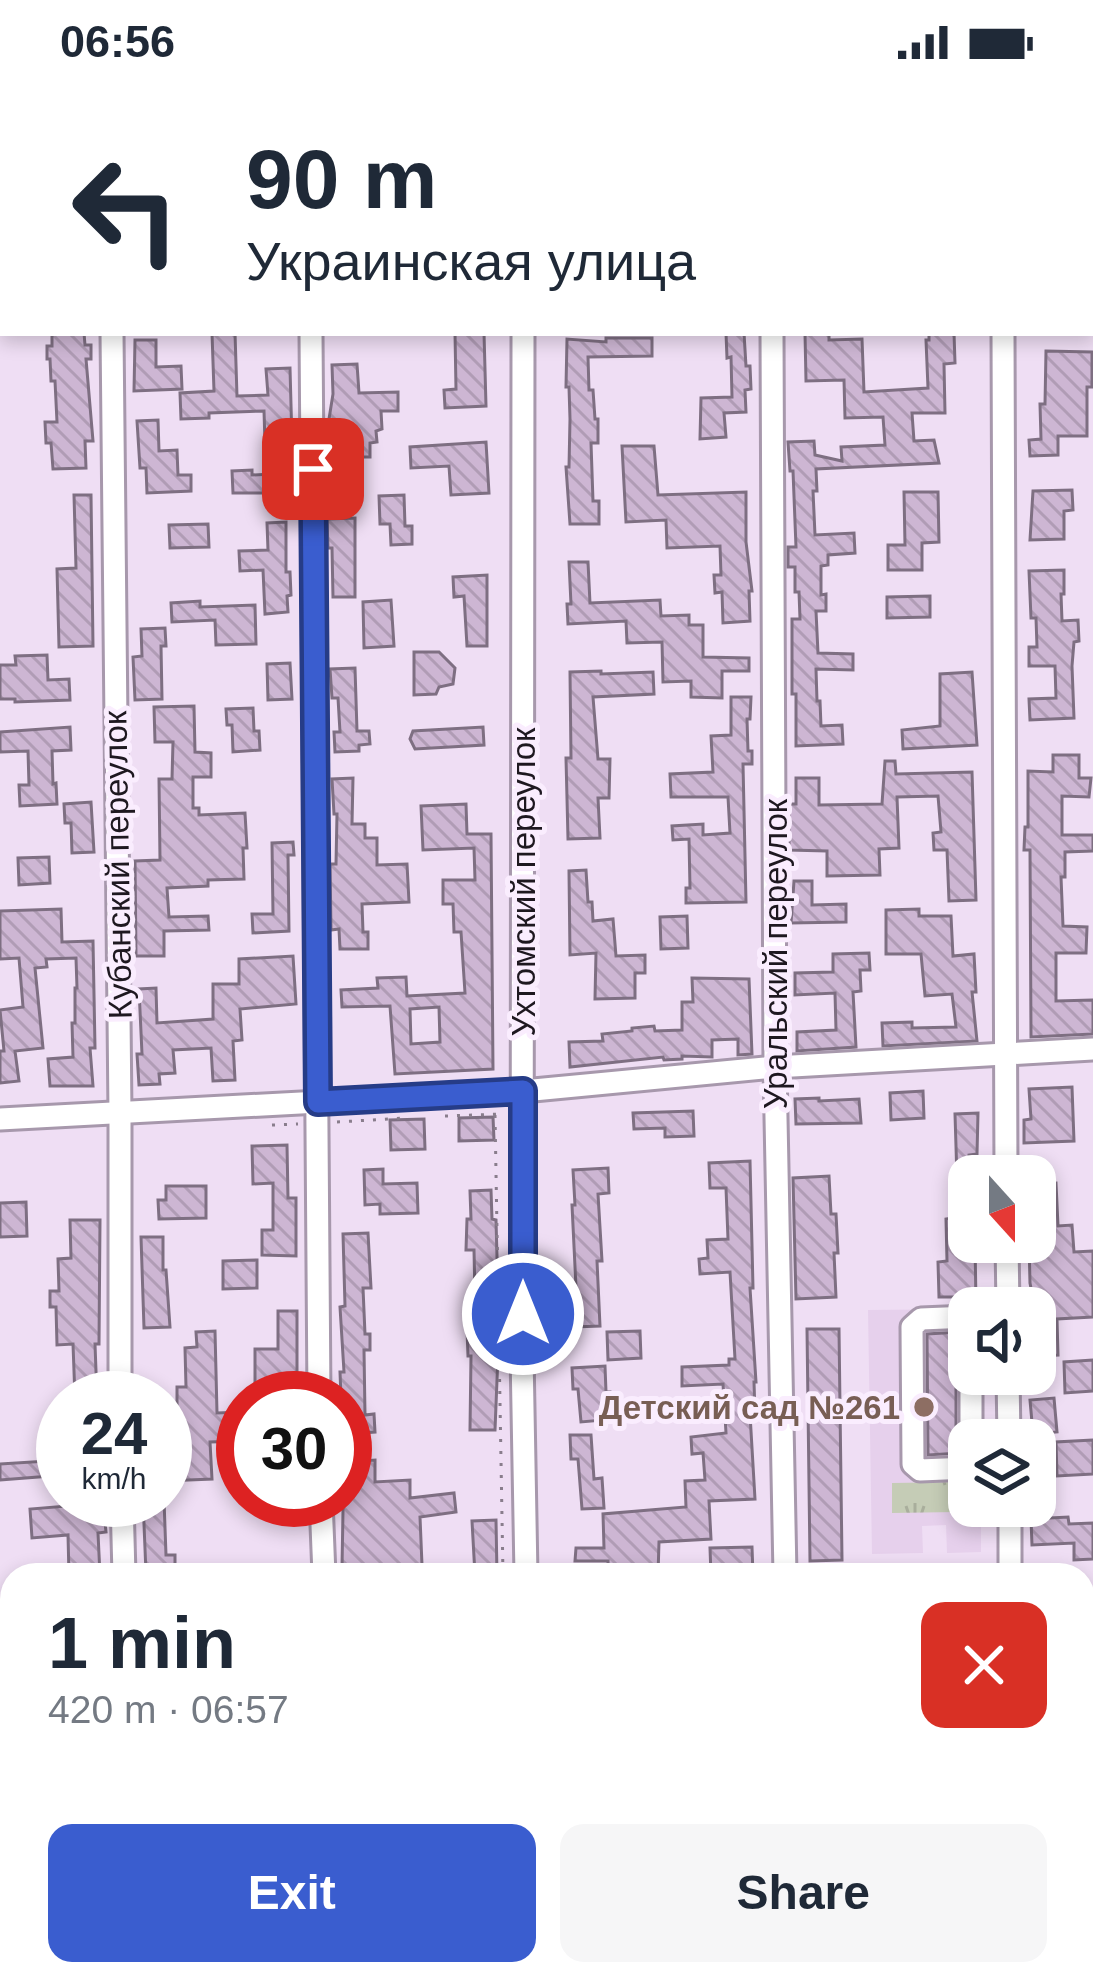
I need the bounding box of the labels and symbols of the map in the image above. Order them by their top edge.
pin [262,418,364,520]
street label: Кубанский переулок [96,710,139,1020]
street label: Ухтомский переулок [505,727,542,1037]
street label: Уральский переулок [757,798,794,1109]
north arrow [948,1155,1056,1263]
position arrow [460,1251,586,1377]
speed limit sign: 30 [216,1371,372,1527]
place label: Детский сад №261 [599,1389,900,1426]
marker: Детский сад №261 [911,1394,937,1420]

